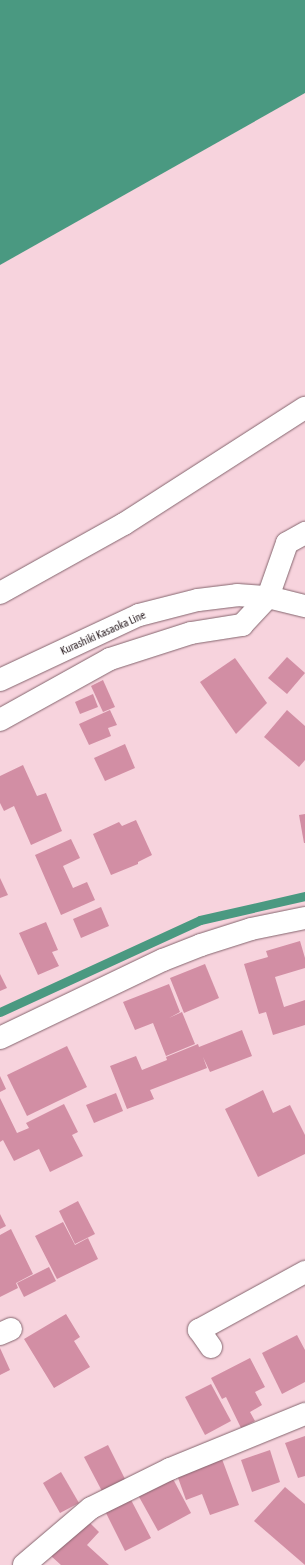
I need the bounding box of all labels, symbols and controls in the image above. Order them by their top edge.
street label: Kurashiki Kasaoka Line [58,608,148,658]

